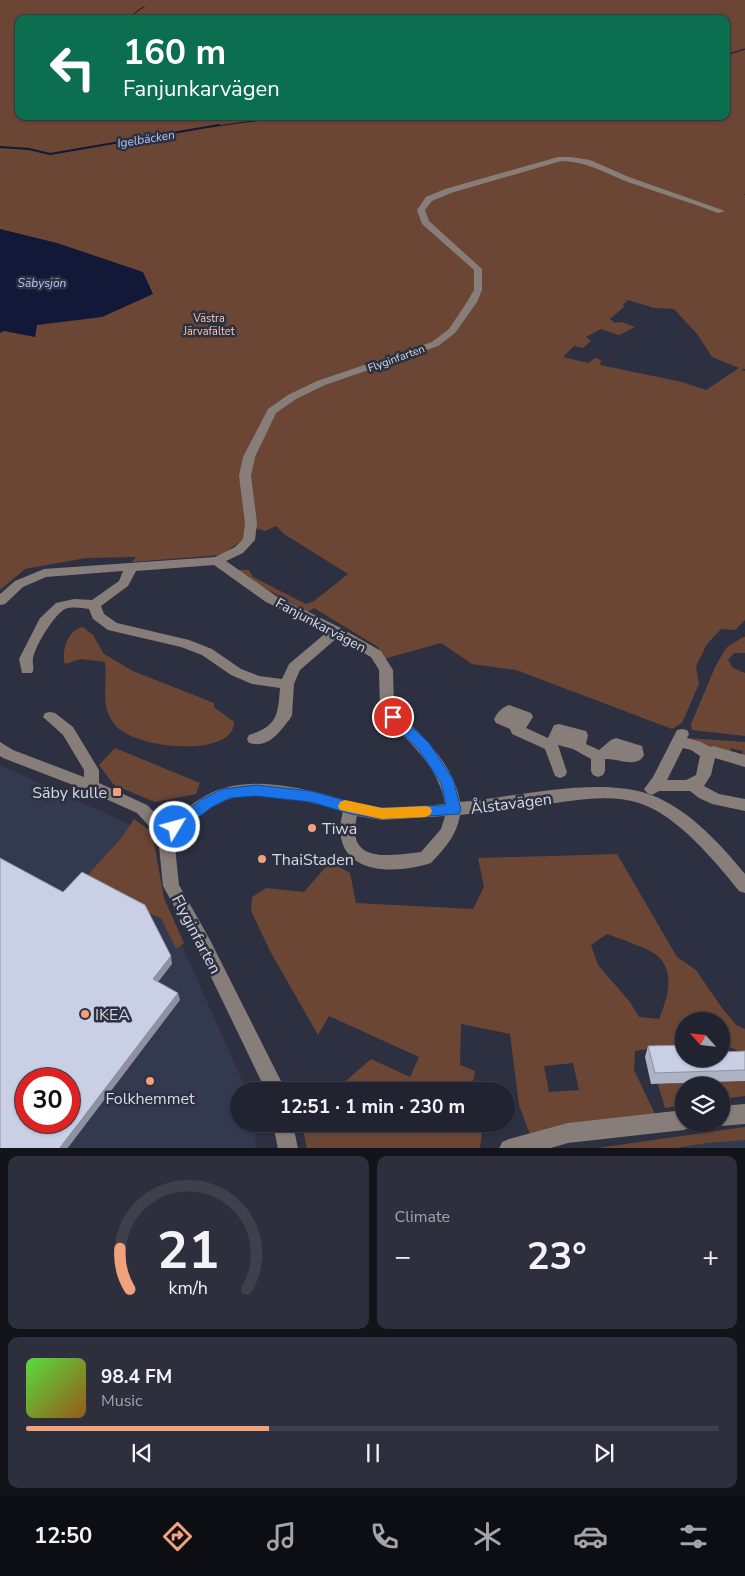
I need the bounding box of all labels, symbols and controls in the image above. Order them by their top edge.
text: 160 m [123,29,226,76]
icon: left [40,35,105,100]
text: Fanjunkarvägen [123,74,280,104]
water label: Igelbäcken [116,127,176,151]
water label: Säbysjön [18,275,67,291]
park label: Västra Järvafältet [182,311,235,339]
street label: Flyginfarten [366,341,427,376]
street label: Fanjunkarvägen [272,594,369,657]
pin [372,696,414,738]
icon: arrive [379,703,407,731]
place label: Säby kulle [32,782,107,804]
marker: Säby kulle [111,786,123,798]
street label: Ålstavägen [469,788,553,820]
position arrow [148,800,200,852]
place label: Tiwa [322,818,357,840]
marker: Tiwa [306,822,318,834]
place label: ThaiStaden [272,849,354,871]
marker: ThaiStaden [256,853,268,865]
street label: Flyginfarten [166,891,226,978]
place label: IKEA [95,1004,130,1026]
marker: IKEA [79,1008,91,1020]
north arrow [675,1012,730,1068]
map controls [675,1012,730,1132]
speed limit sign: 30 [15,1068,80,1133]
marker: Folkhemmet [144,1075,156,1087]
button: layers [675,1077,730,1132]
place label: Folkhemmet [105,1088,195,1110]
text: 12:51 · 1 min · 230 m [280,1094,465,1120]
text: Climate [395,1206,450,1228]
text: 21 [157,1215,219,1286]
text: 23° [527,1231,587,1282]
text: − [395,1238,411,1276]
text: + [702,1238,719,1276]
text: km/h [169,1276,208,1300]
text: 98.4 FM [101,1364,172,1390]
text: Music [101,1390,142,1412]
icon: previous [128,1439,156,1467]
icon: pause [359,1439,387,1467]
icon: next [590,1439,618,1467]
icon: directions [160,1519,195,1554]
icon: music [264,1519,299,1554]
icon: phone [367,1519,402,1554]
icon: climate [470,1519,505,1554]
icon: car [573,1519,608,1554]
icon: filters [676,1519,711,1554]
text: 12:50 [34,1521,92,1551]

